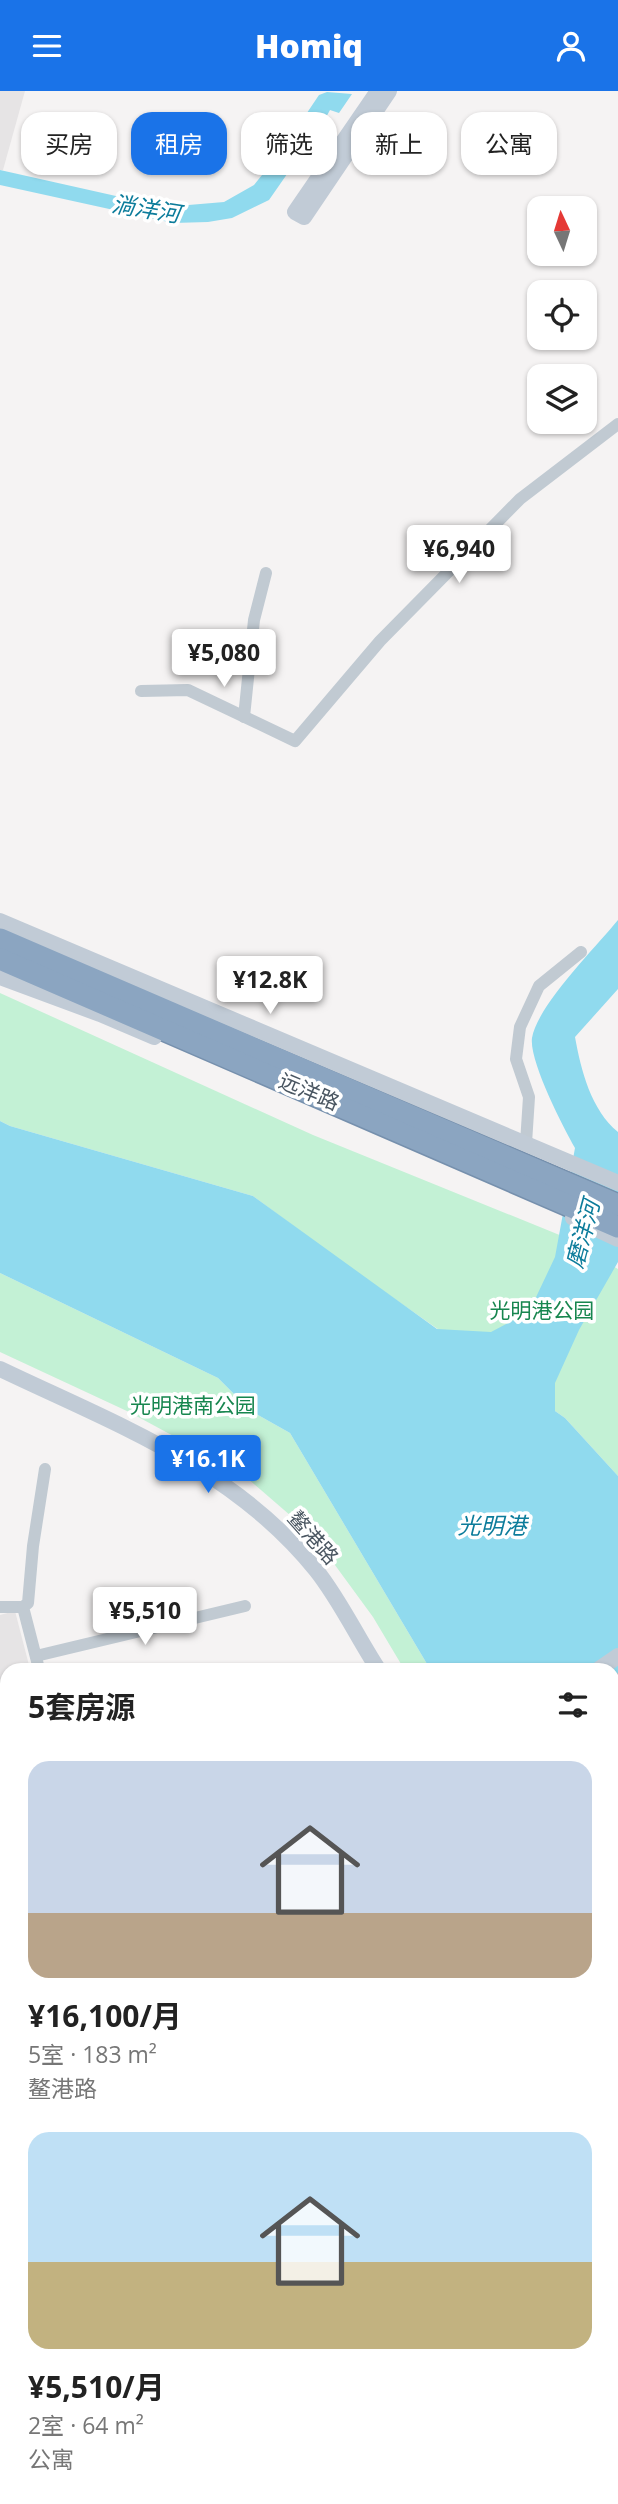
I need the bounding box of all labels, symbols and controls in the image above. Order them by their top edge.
text: Homiq [255,24,363,67]
icon: menu [28,27,66,65]
icon: person [552,27,590,65]
chip: 买房 [21,112,117,175]
chip: 租房 [131,112,227,175]
chip: 筛选 [241,112,337,175]
chip: 新上 [351,112,447,175]
chip: 公寓 [461,112,557,175]
water label: 淌洋河 [110,187,187,230]
north arrow [527,196,597,266]
map controls [527,196,597,434]
button: locate [527,280,597,350]
button: layers [527,364,597,434]
pin: ¥6,940 [402,525,516,585]
text: ¥6,940 [423,532,495,564]
pin: ¥5,080 [167,629,281,689]
text: ¥5,080 [188,636,260,668]
pin: ¥12.8K [213,957,327,1016]
text: ¥12.8K [233,963,307,995]
street label: 远洋路 [275,1066,344,1116]
water label: 磨洋河 [558,1192,607,1271]
park label: 光明港公园 [490,1296,595,1324]
park label: 光明港南公园 [130,1391,256,1419]
pin: ¥16.1K [151,1435,265,1495]
text: ¥16.1K [171,1442,245,1474]
street label: 鳌港路 [282,1505,345,1570]
water label: 光明港 [458,1509,530,1541]
pin: ¥5,510 [88,1587,202,1647]
text: ¥5,510 [109,1594,181,1626]
text: 5套房源 [28,1686,135,1727]
icon: filters [554,1686,592,1724]
icon: home [247,1807,373,1933]
text: ¥16,100/月 [28,1995,182,2036]
text: 5室 · 183 m² [28,2038,157,2070]
text: 鳌港路 [28,2072,97,2104]
icon: home [247,2178,373,2304]
text: ¥5,510/月 [28,2366,165,2407]
text: 2室 · 64 m² [28,2409,144,2441]
text: 公寓 [28,2443,74,2475]

